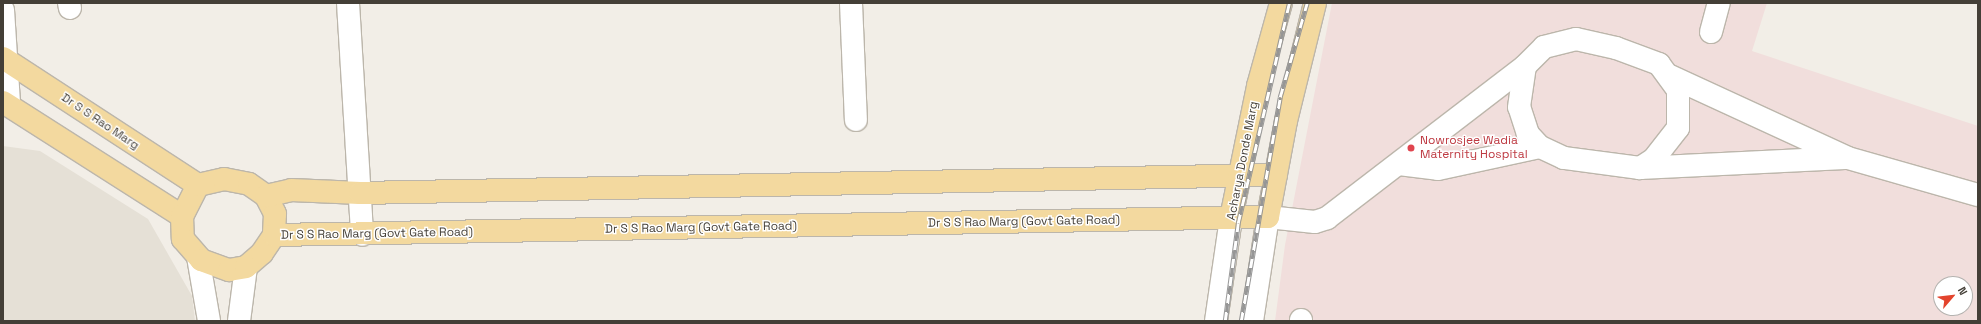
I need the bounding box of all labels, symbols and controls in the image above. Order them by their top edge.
street label: Dr S S Rao Marg [58,91,142,153]
street label: Acharya Donde Marg [1224,100,1262,222]
place label: Nowrosjee Wadia Maternity Hospital [1420,134,1528,162]
marker: Nowrosjee Wadia Maternity Hospital [1405,142,1417,154]
street label: Dr S S Rao Marg (Govt Gate Road) [928,213,1120,231]
street label: Dr S S Rao Marg (Govt Gate Road) [605,219,797,237]
street label: Dr S S Rao Marg (Govt Gate Road) [281,225,473,243]
north arrow [1933,276,1973,316]
text: N [1955,284,1971,297]

